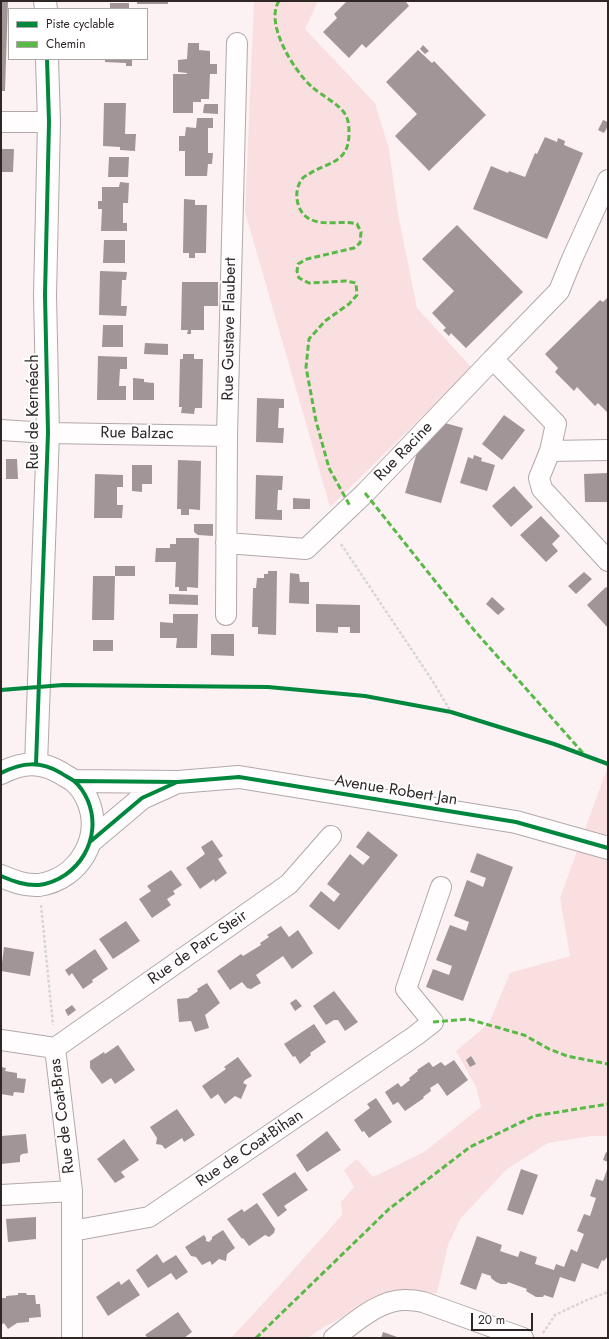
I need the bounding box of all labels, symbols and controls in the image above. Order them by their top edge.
legend [8,8,148,60]
text: Piste cyclable [46,15,114,33]
text: Chemin [46,35,85,53]
street label: Rue Gustave Flaubert [219,257,241,401]
street label: Rue de Kernéach [24,354,44,470]
street label: Rue Racine [371,418,437,486]
street label: Rue Balzac [100,424,174,444]
street label: Avenue Robert Jan [333,772,459,810]
street label: Rue de Parc Steir [145,907,251,989]
street label: Rue de Coat-Bras [46,1057,80,1175]
street label: Rue de Coat-Bihan [193,1106,307,1192]
scale bar [473,1305,535,1331]
text: 20 m [478,1311,505,1329]

